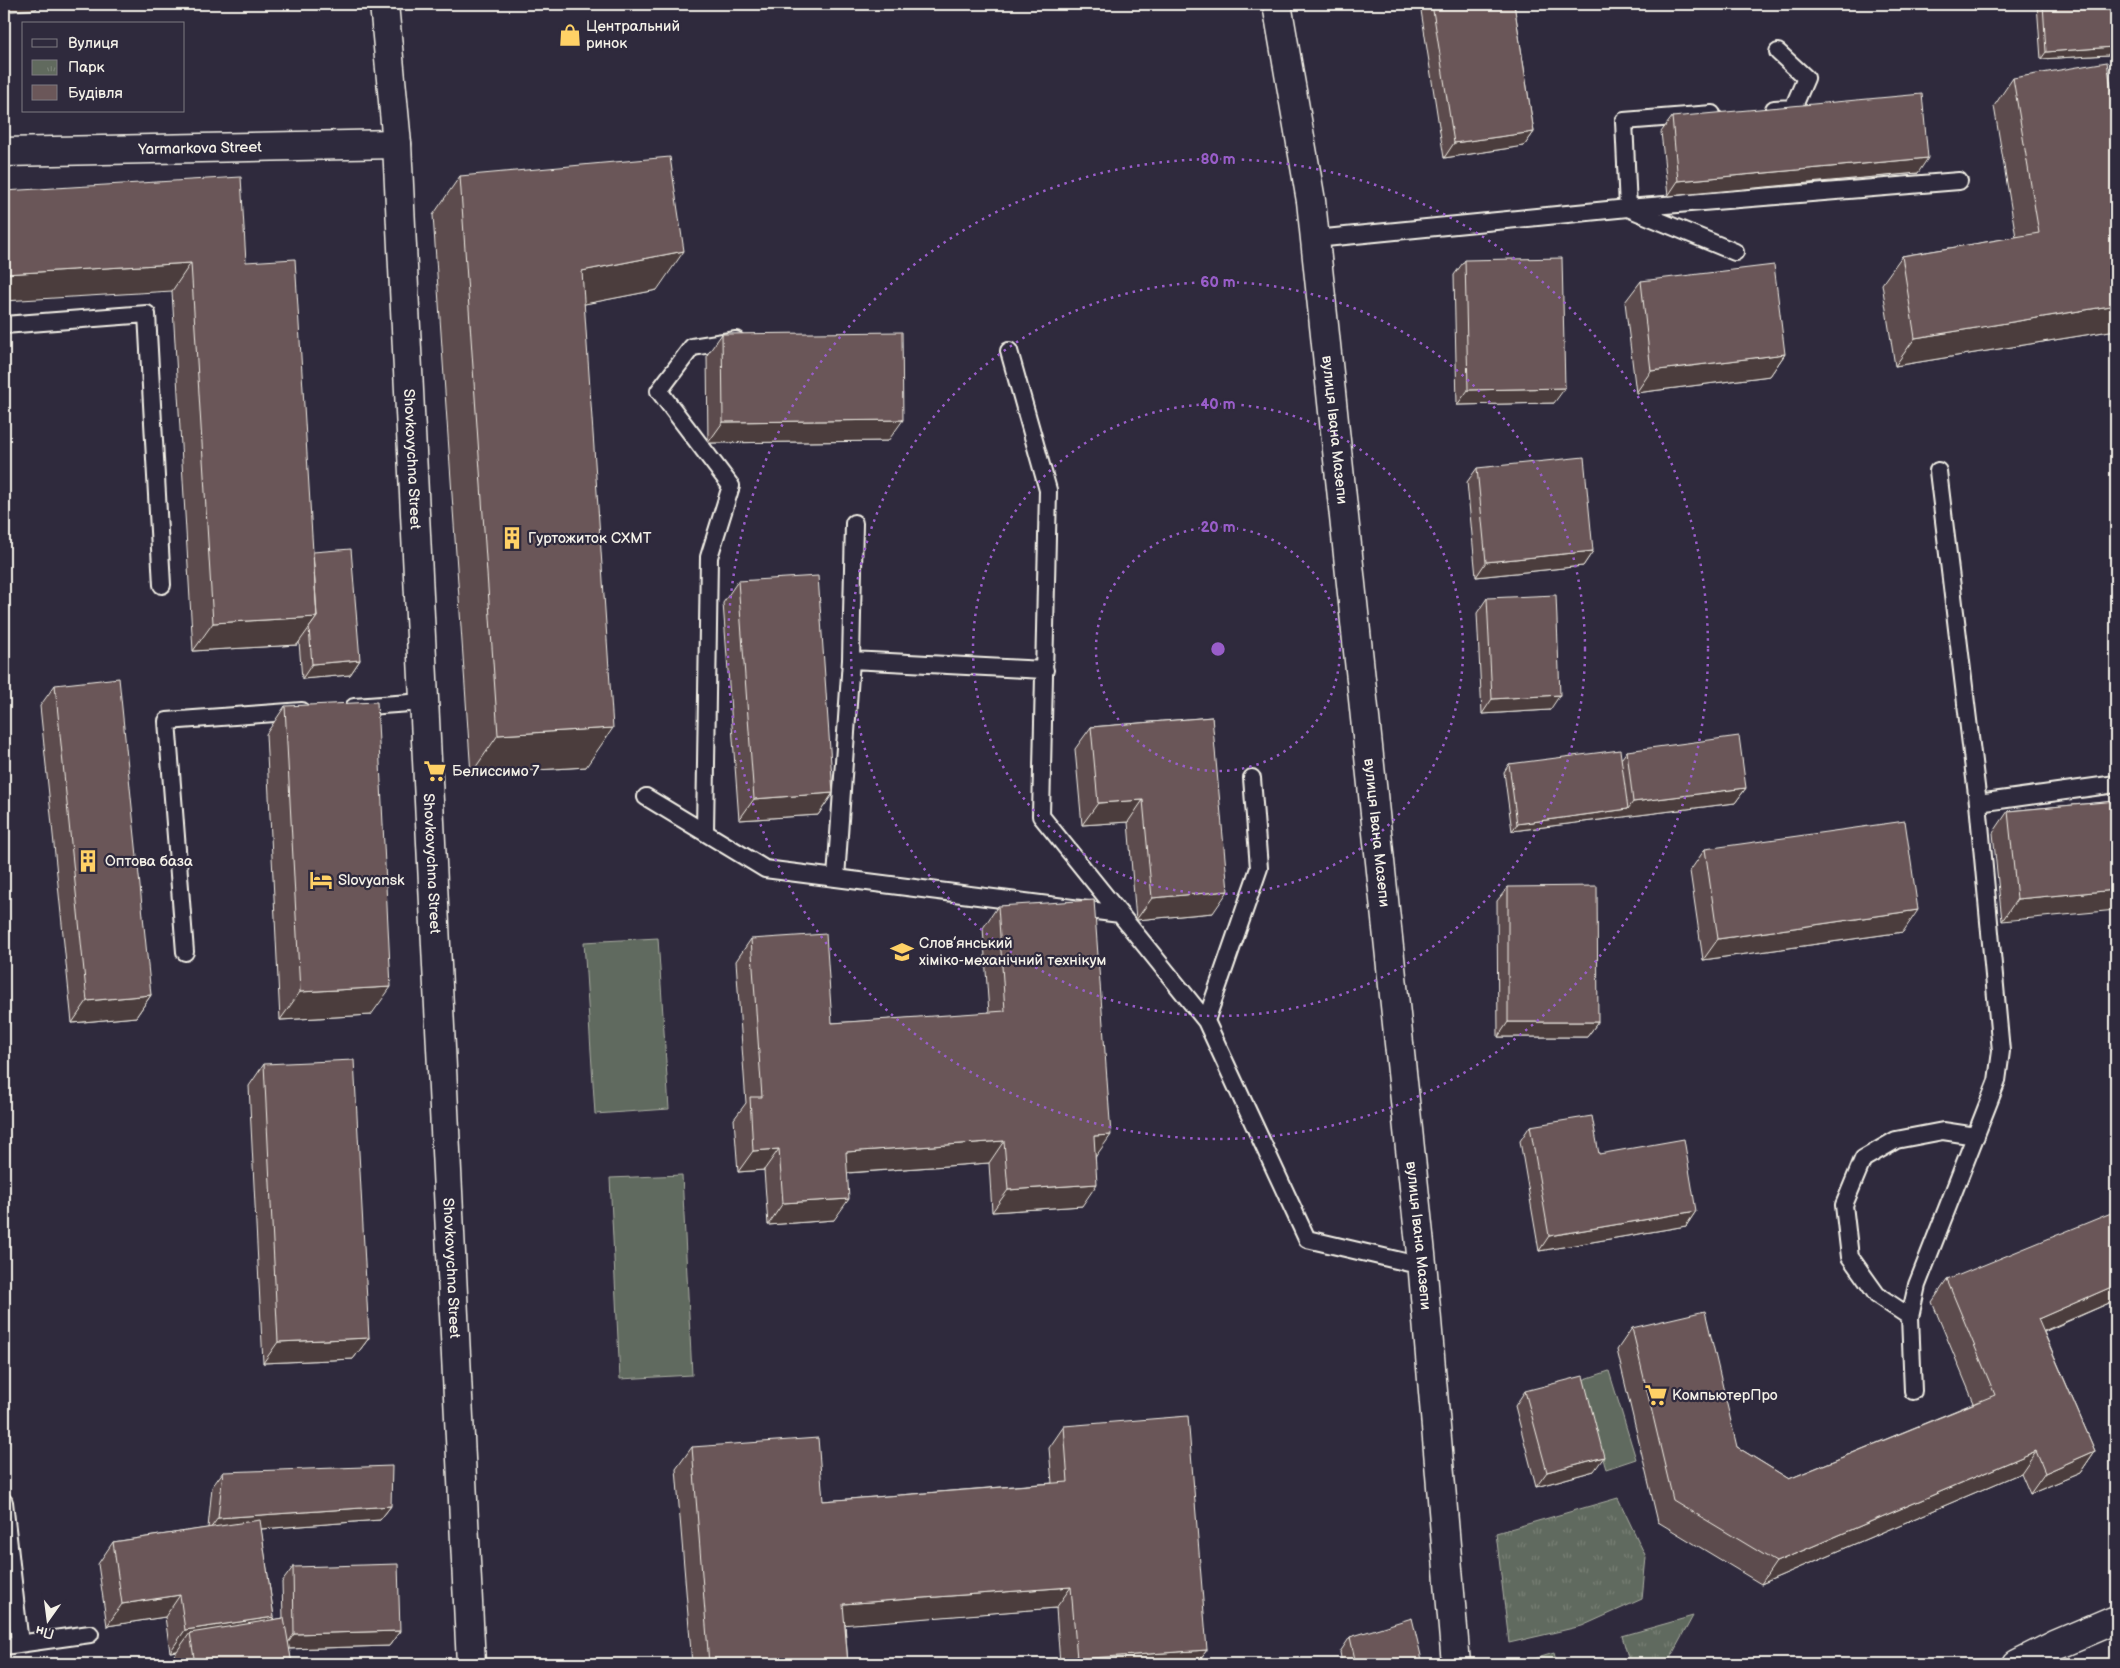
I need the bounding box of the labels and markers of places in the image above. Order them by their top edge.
place label: Центральний ринок [586,17,680,53]
shop icon: Центральний ринок [557,22,583,48]
building icon: Гуртожиток СХМТ [499,525,525,551]
place label: Гуртожиток СХМТ [528,529,652,548]
centre of rings [1209,640,1227,658]
supermarket icon: Белиссимо 7 [422,758,448,784]
place label: Белиссимо 7 [452,762,540,781]
building icon: Оптова база [75,848,101,874]
place label: Оптова база [105,852,193,871]
hotel icon: Slovyansk [308,867,334,893]
place label: Slovyansk [338,871,405,890]
place label: Слов’янський хіміко-механічний технікум [919,934,1106,970]
school or university icon: Слов’янський хіміко-механічний технікум [889,939,915,965]
supermarket icon: КомпьютерПро [1643,1382,1669,1408]
place label: КомпьютерПро [1672,1386,1778,1405]

